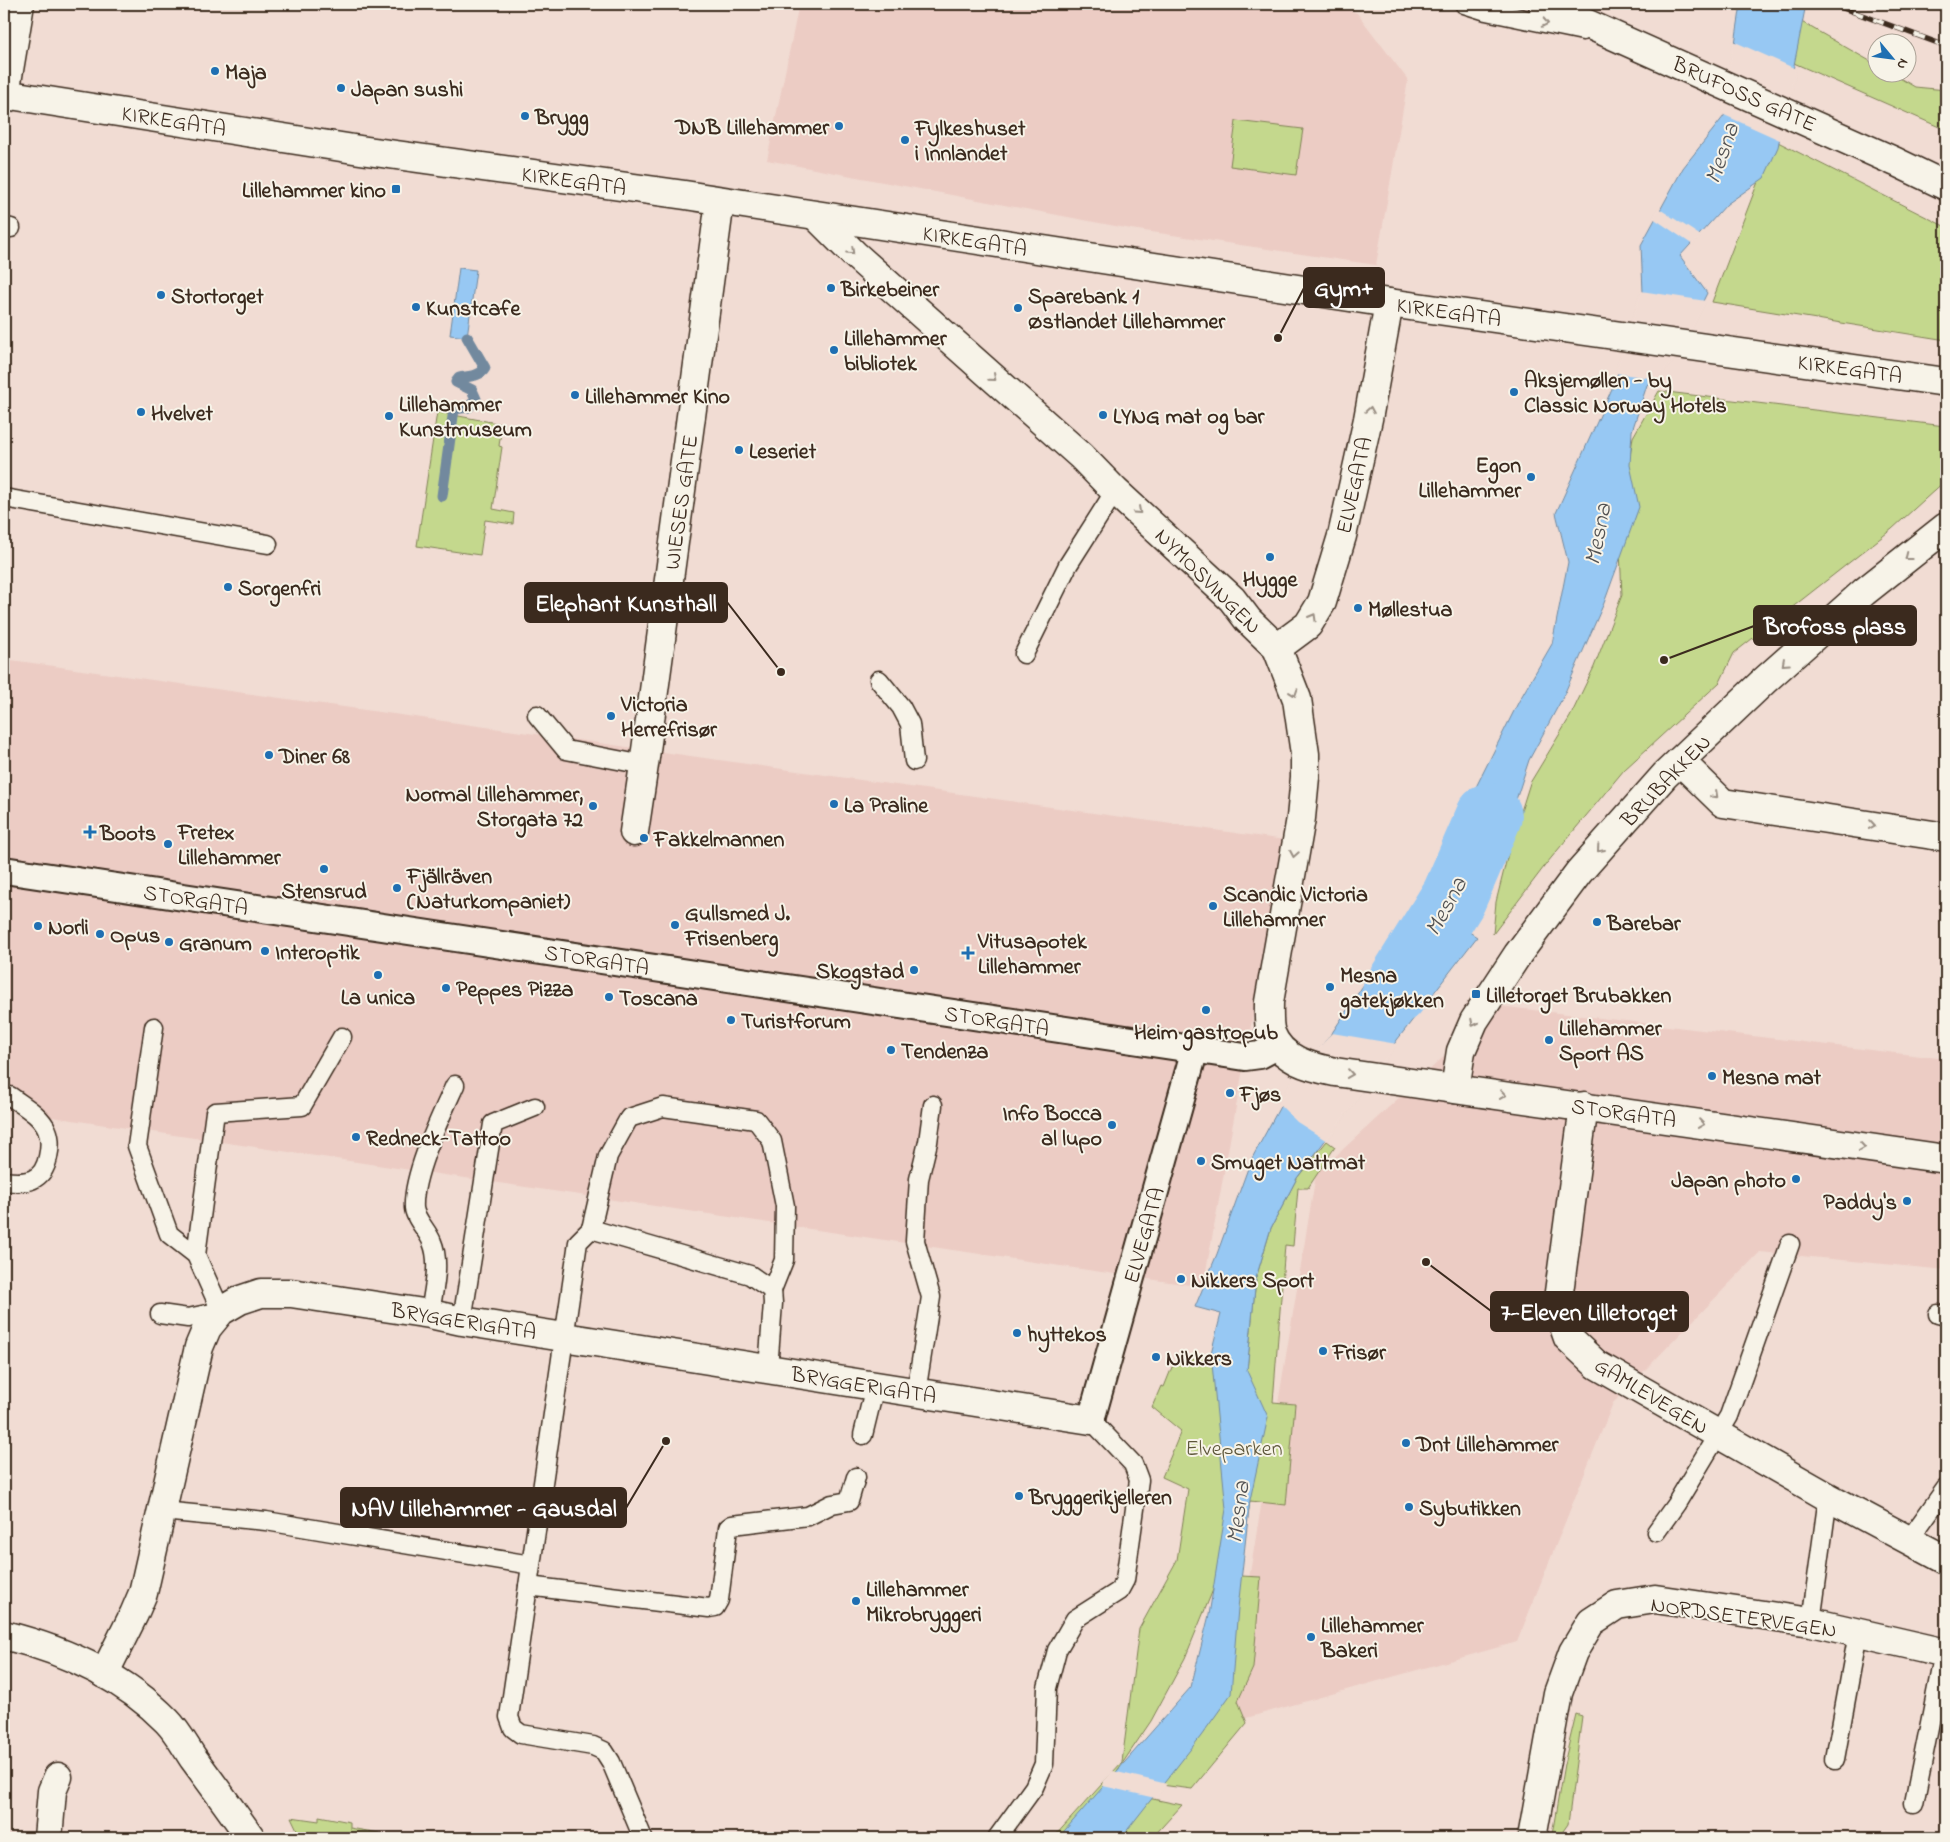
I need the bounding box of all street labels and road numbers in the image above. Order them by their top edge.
street label: BRUFOSS GATE [1666,49,1821,142]
street label: KIRKEGATA [119,99,228,147]
street label: KIRKEGATA [519,160,628,206]
street label: KIRKEGATA [920,219,1029,267]
street label: KIRKEGATA [1394,291,1503,337]
street label: KIRKEGATA [1795,348,1904,394]
street label: WIESES GATE [658,433,708,572]
street label: ELVEGATA [1329,434,1383,537]
street label: NYMOSVINGEN [1146,522,1267,643]
street label: BRUBAKKEN [1614,728,1720,837]
street label: STORGATA [141,878,250,926]
street label: STORGATA [542,938,651,986]
street label: STORGATA [942,999,1051,1047]
street label: STORGATA [1569,1092,1678,1138]
street label: ELVEGATA [1117,1184,1175,1288]
street label: BRYGGERIGATA [388,1296,538,1350]
street label: GAMLEVEGEN [1587,1351,1713,1444]
street label: BRYGGERIGATA [788,1360,938,1414]
street label: NORDSETERVEGEN [1649,1590,1839,1648]

